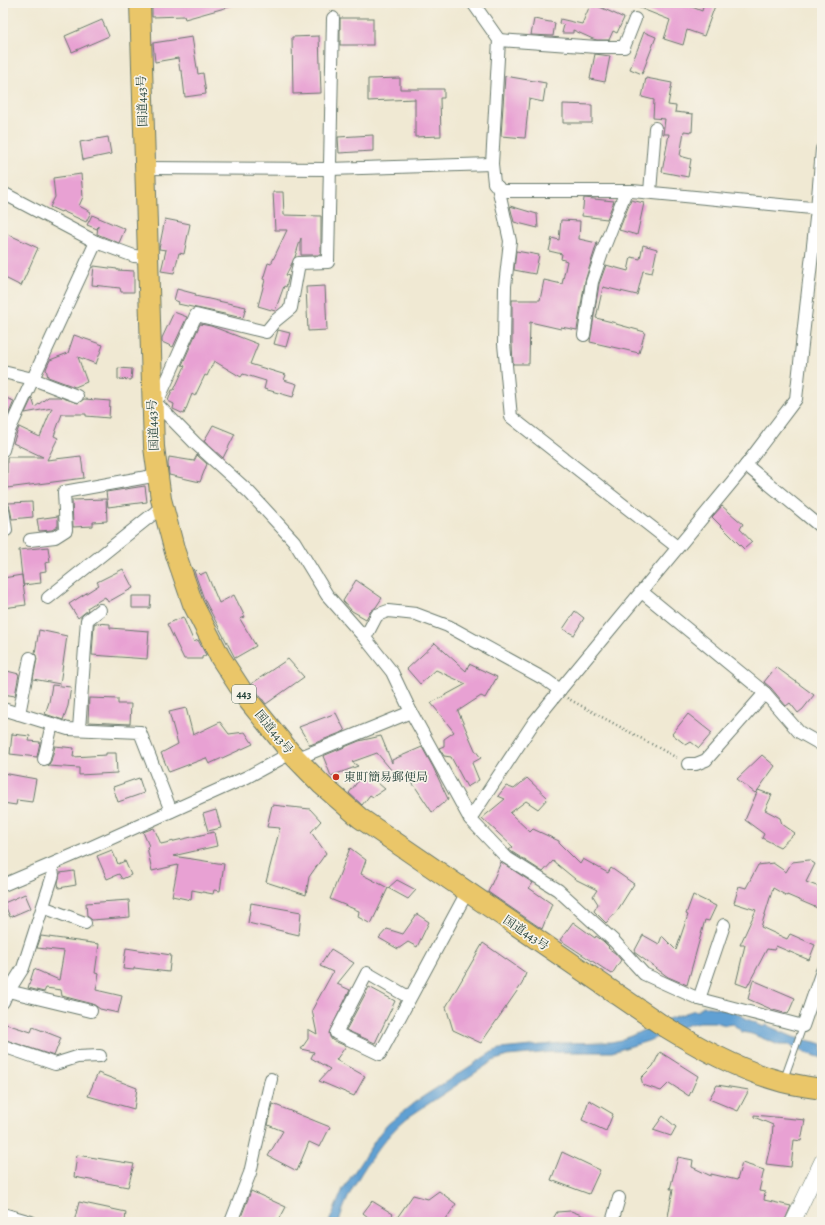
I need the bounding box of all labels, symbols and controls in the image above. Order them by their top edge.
street label: 国道443号 [133,75,151,127]
street label: 国道443号 [144,399,162,451]
road number: 443 [232,685,256,703]
street label: 国道443号 [251,707,297,757]
place label: 東町簡易郵便局 [344,769,428,785]
marker: 東町簡易郵便局 [331,772,341,782]
street label: 国道443号 [500,912,552,954]

